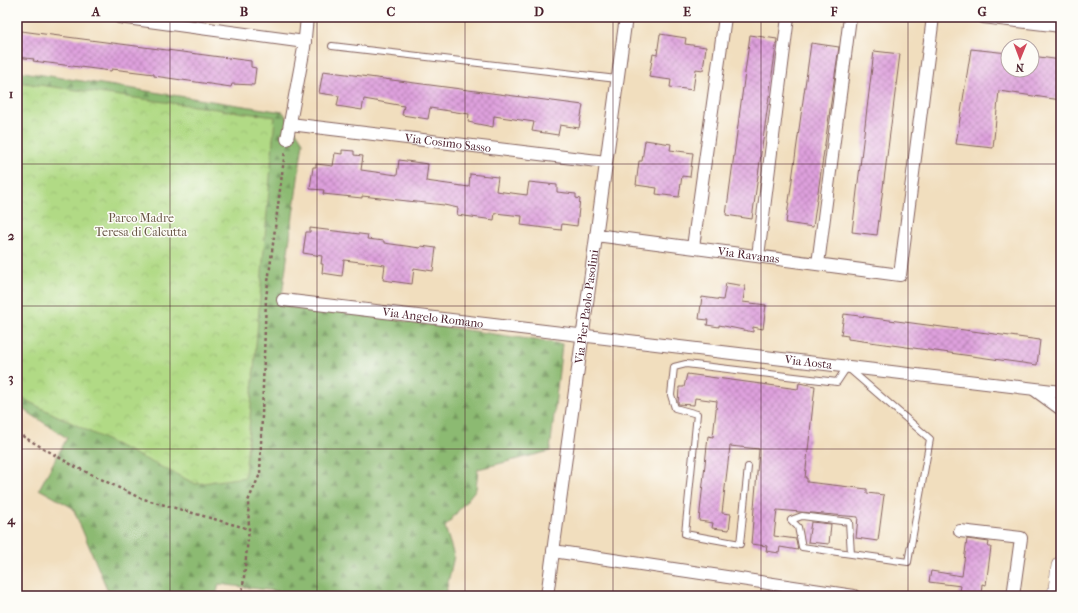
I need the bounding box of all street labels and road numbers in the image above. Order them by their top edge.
street label: Via Cosimo Sasso [403,131,492,155]
street label: Via Ravanas [716,244,781,266]
street label: Via Pier Paolo Pasolini [572,248,601,366]
street label: Via Angelo Romano [381,305,484,331]
street label: Via Aosta [783,352,833,372]

